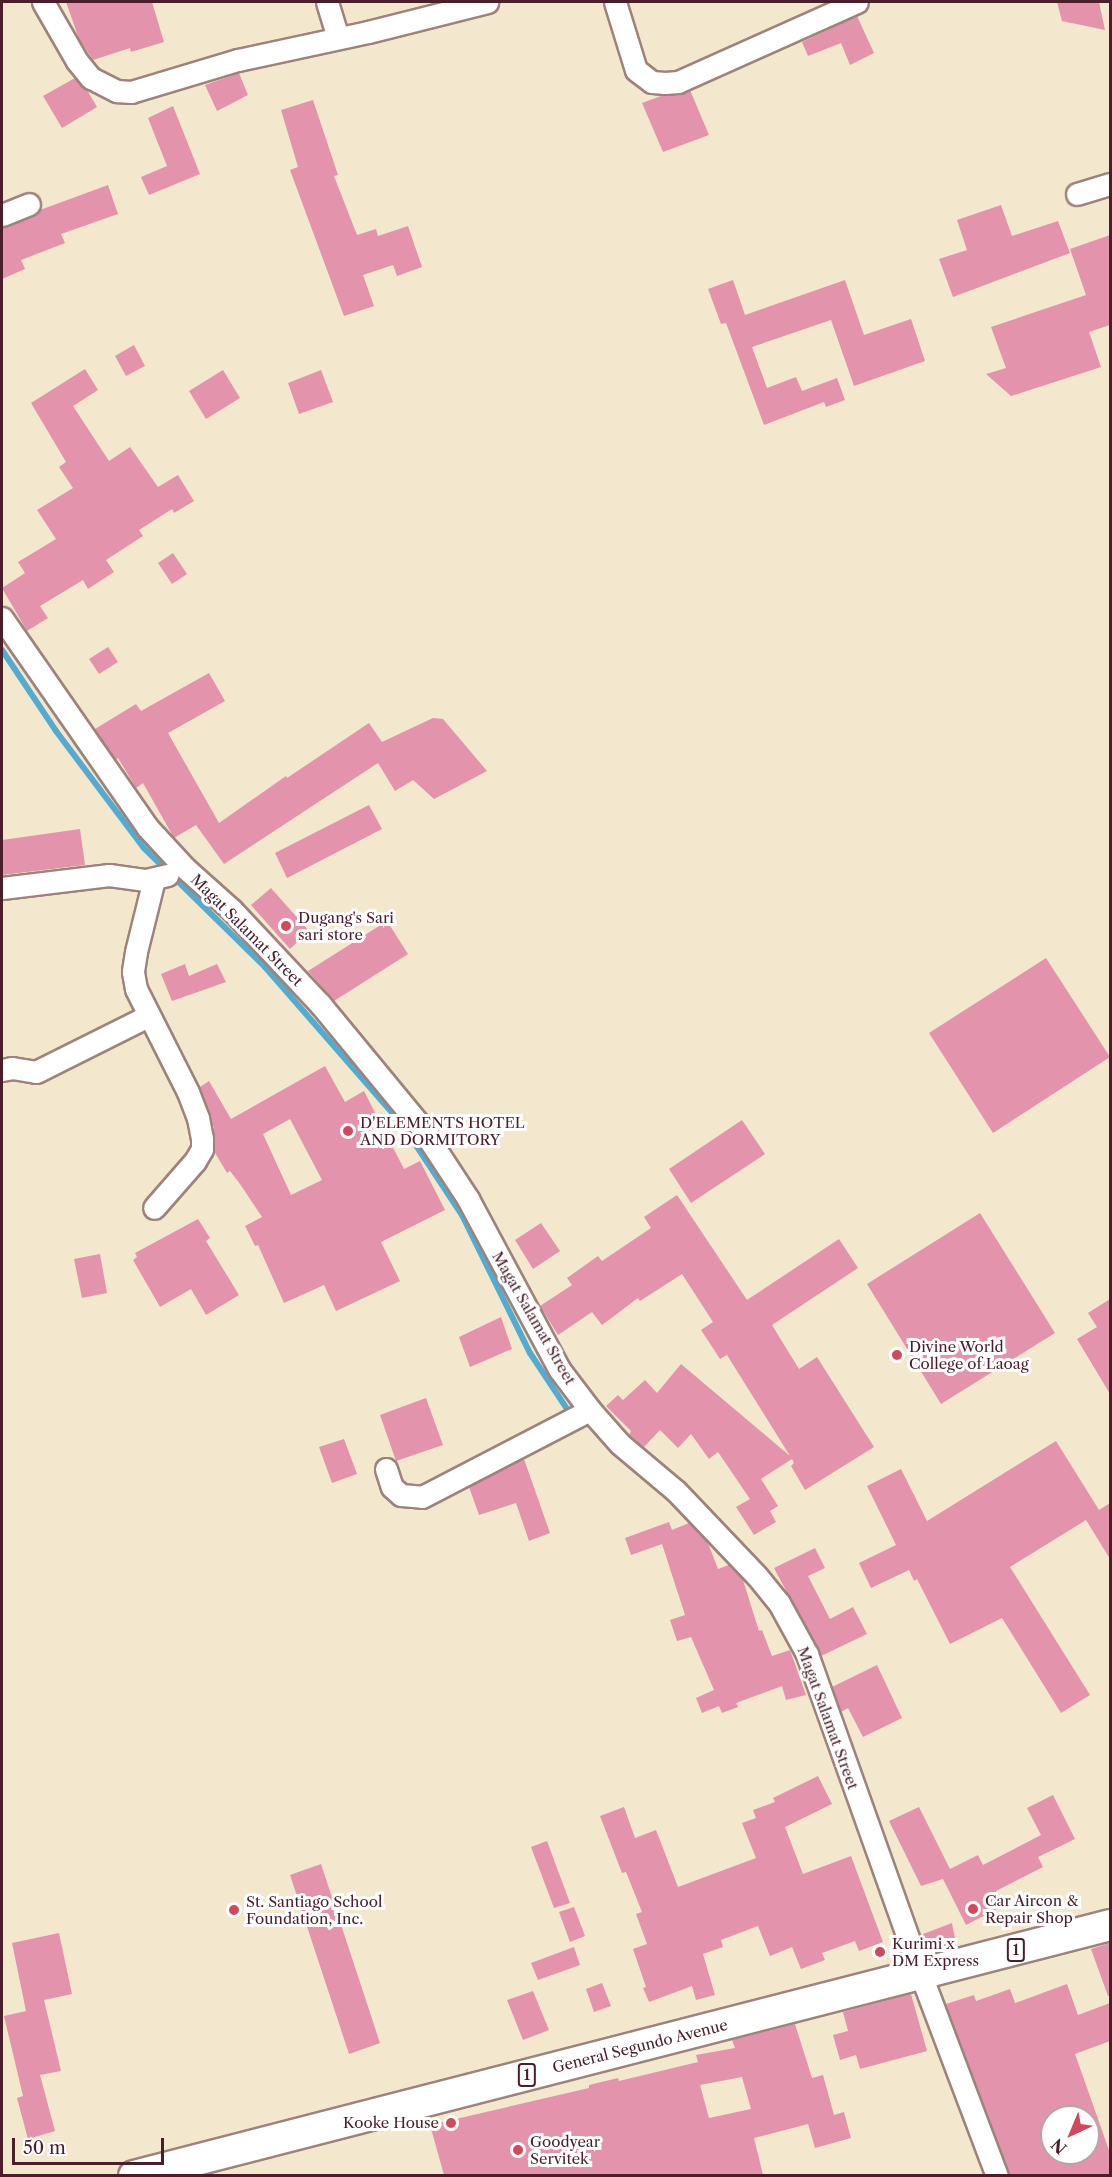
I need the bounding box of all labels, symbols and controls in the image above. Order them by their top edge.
street label: Magat Salamat Street [187,870,307,990]
place label: Dugang's Sari sari store [298,908,394,943]
marker: Dugang's Sari sari store [279,919,293,933]
place label: D'ELEMENTS HOTEL AND DORMITORY [360,1113,525,1148]
marker: D'ELEMENTS HOTEL AND DORMITORY [341,1124,355,1138]
street label: Magat Salamat Street [488,1248,580,1388]
place label: Divine World College of Laoag [909,1337,1029,1372]
marker: Divine World College of Laoag [890,1348,904,1362]
street label: Magat Salamat Street [794,1644,862,1792]
place label: Car Aircon & Repair Shop [985,1891,1079,1926]
place label: St. Santiago School Foundation, Inc. [246,1892,382,1927]
marker: Car Aircon & Repair Shop [966,1902,980,1916]
marker: St. Santiago School Foundation, Inc. [227,1903,241,1917]
place label: Kurimi x DM Express [892,1934,979,1969]
road number: 1 [1006,1939,1026,1961]
marker: Kurimi x DM Express [873,1945,887,1959]
street label: General Segundo Avenue [550,2015,730,2077]
road number: 1 [516,2064,538,2086]
north arrow [1040,2105,1100,2165]
place label: Kooke House [343,2114,439,2132]
marker: Kooke House [444,2116,458,2130]
scale bar [15,2126,166,2164]
place label: Goodyear Servitek [530,2132,600,2167]
text: N [1047,2134,1071,2159]
text: 50 m [23,2137,66,2159]
marker: Goodyear Servitek [511,2143,525,2157]

